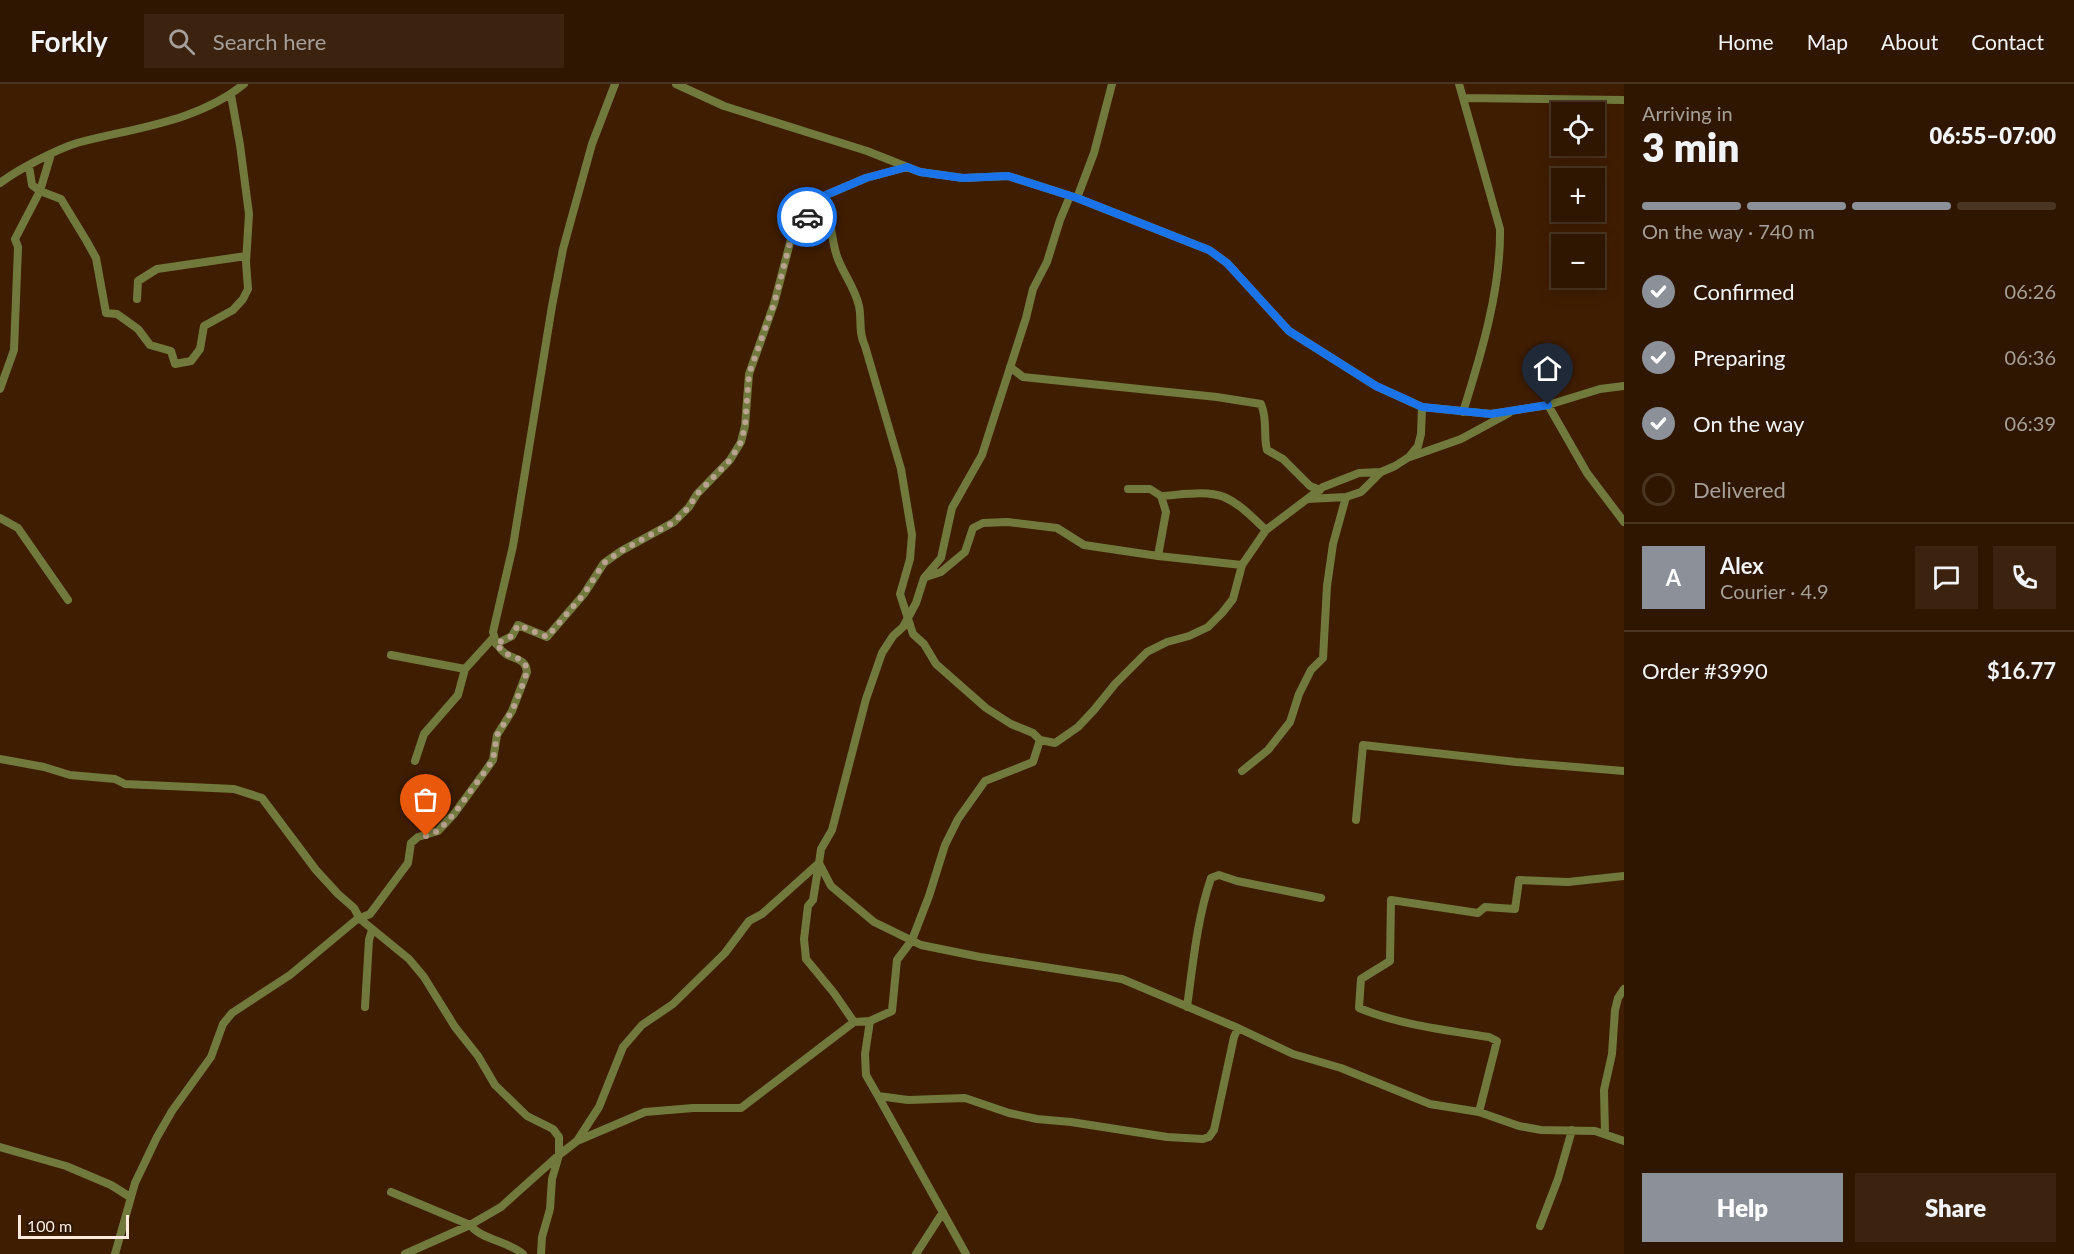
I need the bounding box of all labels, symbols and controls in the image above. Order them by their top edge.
search box [144,14,564,68]
text: Forkly [30,24,108,58]
icon: search [165,25,198,58]
text: Search here [213,28,326,55]
text: Home [1718,29,1774,54]
text: Map [1807,29,1848,54]
text: About [1881,29,1938,54]
text: Contact [1971,29,2044,54]
text: Arriving in [1642,101,1733,125]
map controls [1551,102,1605,288]
button: locate [1551,102,1605,156]
text: 06:55–07:00 [1930,122,2056,149]
text: 3 min [1642,124,1739,170]
button: + [1551,168,1605,222]
courier [777,187,837,247]
icon: car [791,201,824,234]
text: On the way · 740 m [1642,219,1815,243]
button: − [1551,234,1605,288]
icon: check [1642,275,1675,308]
text: Confirmed [1693,278,1795,305]
text: 06:26 [2005,279,2056,303]
icon: check [1642,341,1675,374]
pin [1522,343,1573,405]
text: Preparing [1693,344,1785,371]
text: 06:36 [2005,345,2056,369]
icon: home [1531,352,1564,385]
icon: check [1642,407,1675,440]
text: On the way [1693,410,1804,437]
text: 06:39 [2005,411,2056,435]
text: Delivered [1693,476,1786,503]
button: chat [1915,546,1978,609]
button: phone [1993,546,2056,609]
text: Alex [1720,552,1764,579]
text: A [1666,564,1681,591]
text: Courier · 4.9 [1720,579,1829,603]
text: Order #3990 [1642,657,1768,684]
text: $16.77 [1987,657,2056,684]
pin [400,774,451,836]
icon: bag [409,783,442,816]
button: Help [1642,1173,1843,1242]
button: Share [1855,1173,2056,1242]
scale bar [18,1212,129,1240]
text: 100 m [27,1216,72,1235]

